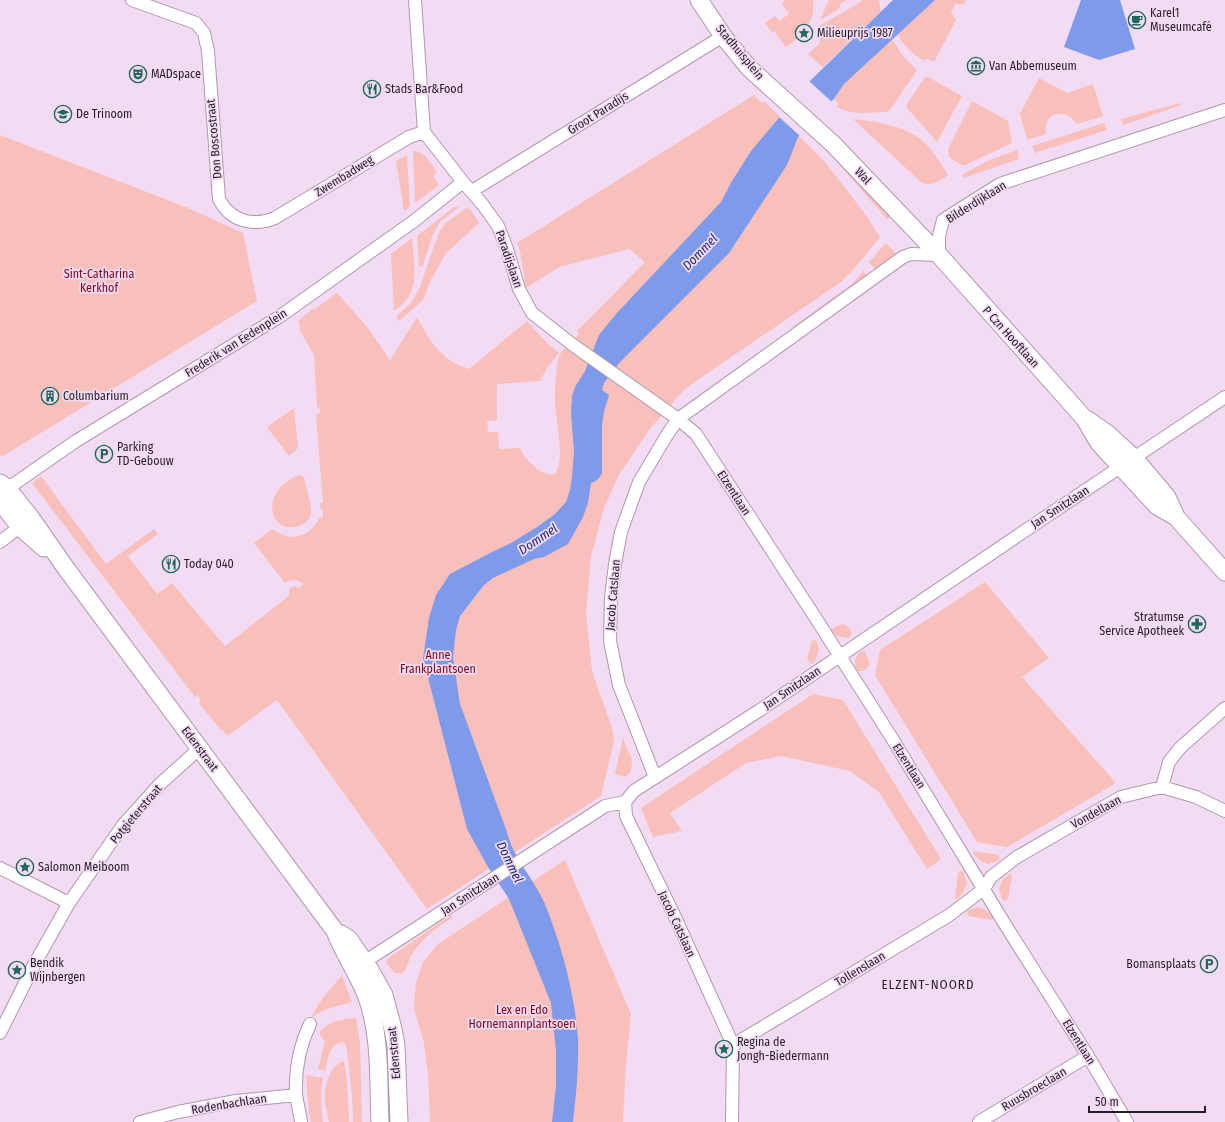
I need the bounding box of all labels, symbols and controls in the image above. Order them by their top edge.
place label: Karel1 Museumcafé [1150,6,1212,34]
cafe icon: Karel1 Museumcafé [1127,10,1147,30]
street label: Stadhuisplein [713,22,767,82]
place icon: Milieuprijs 1987 [794,23,814,43]
place label: Milieuprijs 1987 [817,26,893,40]
museum icon: Van Abbemuseum [966,56,986,76]
place label: Van Abbemuseum [989,59,1077,73]
theatre icon: MADspace [128,64,148,84]
place label: MADspace [151,67,201,81]
restaurant icon: Stads Bar&Food [362,79,382,99]
place label: Stads Bar&Food [385,82,463,96]
street label: Groot Paradijs [565,89,631,137]
street label: Don Boscostraat [204,98,224,180]
school or university icon: De Trinoom [53,104,73,124]
place label: De Trinoom [76,107,132,121]
street label: Zwembadweg [312,152,376,200]
street label: Wal [852,165,874,187]
street label: Bilderdijklaan [943,178,1009,226]
street label: Paradijslaan [493,228,525,290]
water label: Dommel [679,231,721,273]
park label: Sint-Catharina Kerkhof [64,267,134,295]
street label: P Czn Hooftlaan [980,304,1042,370]
street label: Frederik van Eedenplein [182,306,290,380]
building icon: Columbarium [40,386,60,406]
place label: Columbarium [63,389,129,403]
place label: Parking TD-Gebouw [117,440,174,468]
parking icon: Parking TD-Gebouw [94,444,114,464]
street label: Elzentlaan [714,468,754,518]
street label: Jan Smitzlaan [1028,483,1092,531]
water label: Dommel [516,520,561,557]
restaurant icon: Today 040 [161,554,181,574]
place label: Today 040 [184,557,234,571]
street label: Jacob Catslaan [603,559,623,631]
place label: Stratumse Service Apotheek [1099,610,1184,638]
pharmacy icon: Stratumse Service Apotheek [1187,614,1207,634]
park label: Anne Frankplantsoen [400,648,476,676]
street label: Jan Smitzlaan [761,664,823,712]
street label: Edenstraat [179,724,221,774]
street label: Elzentlaan [890,741,928,791]
street label: Potgieterstraat [107,782,165,846]
street label: Vondellaan [1069,793,1123,831]
water label: Dommel [494,839,527,886]
place icon: Salomon Meiboom [15,857,35,877]
place label: Salomon Meiboom [38,860,130,874]
street label: Jan Smitzlaan [438,870,502,918]
street label: Jacob Catslaan [656,889,698,959]
street label: Tollenslaan [832,949,888,989]
parking icon: Bomansplaats [1199,954,1219,974]
place label: Bendik Wijnbergen [30,956,85,984]
place label: Bomansplaats [1126,957,1196,971]
place icon: Bendik Wijnbergen [7,960,27,980]
district label: ELZENT-NOORD [881,977,975,992]
park label: Lex en Edo Hornemannplantsoen [468,1003,576,1031]
street label: Elzentlaan [1060,1017,1098,1067]
street label: Edenstraat [385,1026,403,1080]
place label: Regina de Jongh-Biedermann [737,1035,829,1063]
place icon: Regina de Jongh-Biedermann [714,1039,734,1059]
street label: Ruusbroeclaan [999,1064,1069,1114]
scale bar [1089,1088,1205,1114]
street label: Rodenbachlaan [190,1091,268,1117]
text: 50 m [1095,1095,1119,1109]

